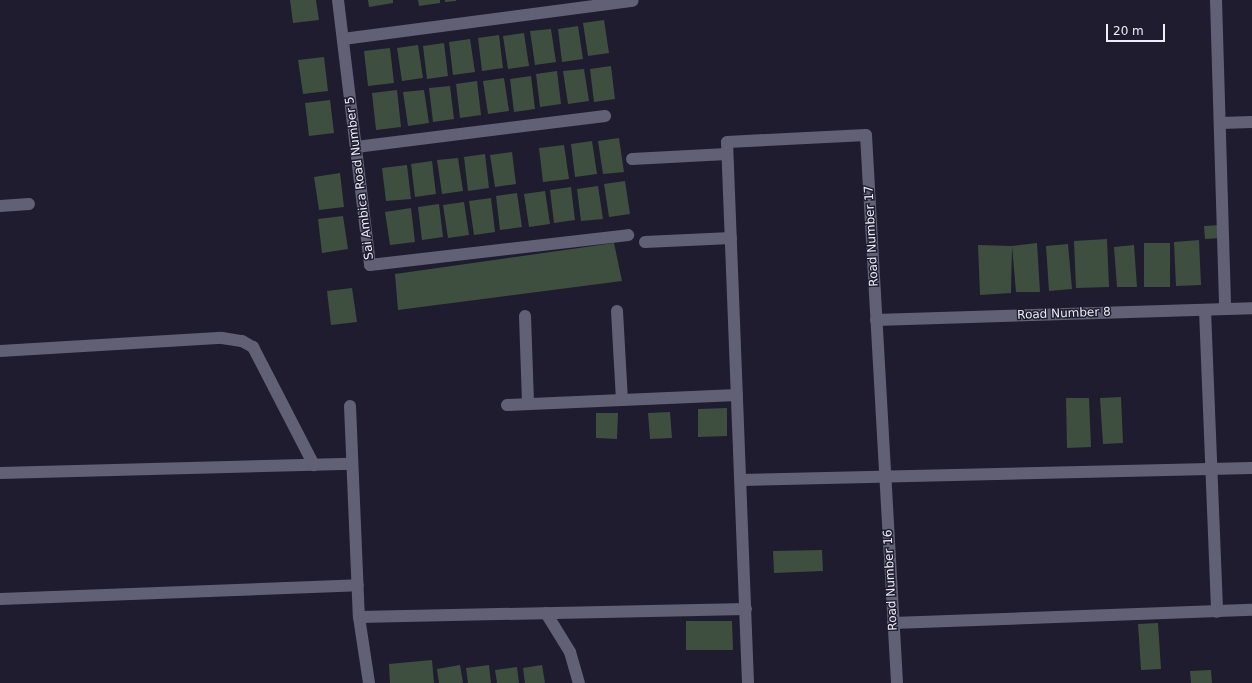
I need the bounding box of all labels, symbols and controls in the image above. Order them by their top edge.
scale bar [1108,16,1167,42]
text: 20 m [1113,24,1144,38]
street label: Sai Ambica Road Number 5 [343,96,377,260]
street label: Road Number 17 [862,185,882,287]
street label: Road Number 8 [1017,305,1111,323]
street label: Road Number 16 [881,529,901,631]

